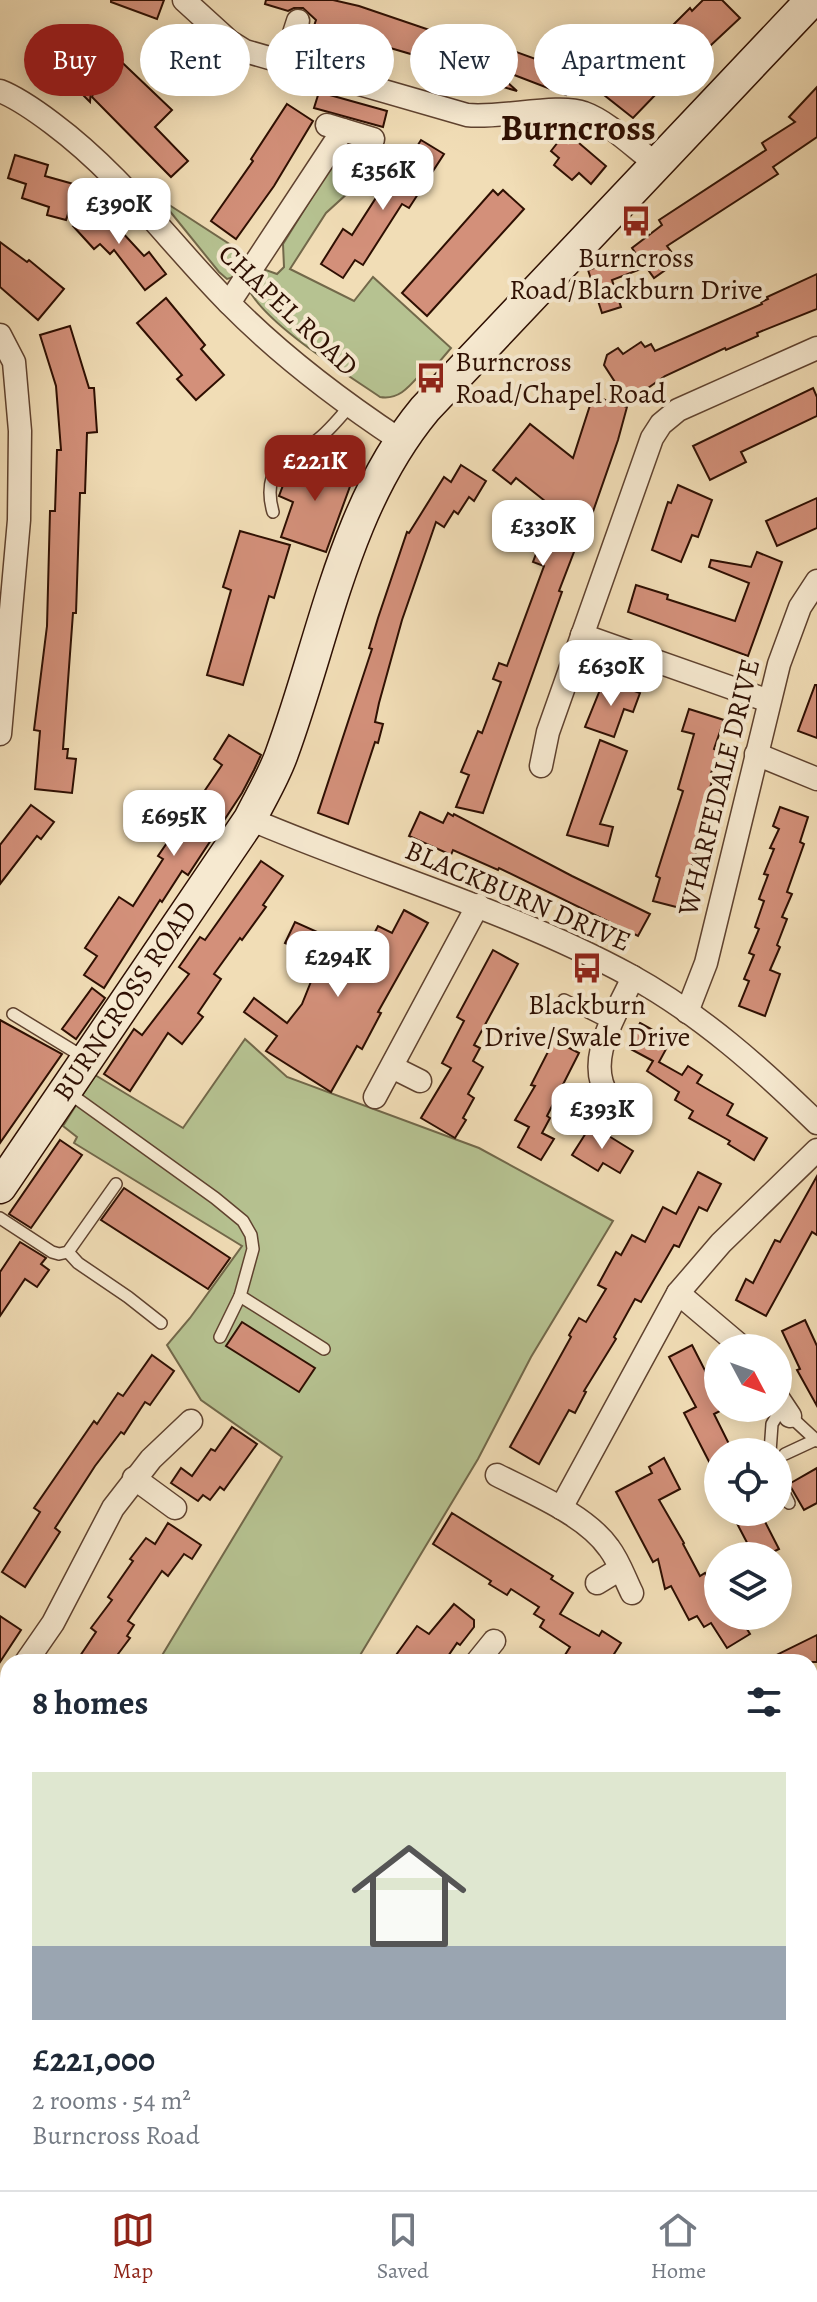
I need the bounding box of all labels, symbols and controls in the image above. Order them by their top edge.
chip: Buy [24,24,124,96]
chip: Rent [140,24,250,96]
chip: Filters [266,24,394,96]
chip: New [410,24,518,96]
chip: Apartment [534,24,714,96]
district label: Burncross [500,103,656,152]
pin: £356K [327,144,439,212]
text: £356K [350,152,416,187]
pin: £390K [63,178,175,246]
text: £390K [86,186,152,221]
bus stop icon: Burncross Road/Blackburn Drive [619,204,653,238]
street label: CHAPEL ROAD [210,235,366,385]
place label: Burncross Road/Blackburn Drive [509,239,763,309]
place label: Burncross Road/Chapel Road [455,343,667,413]
bus stop icon: Burncross Road/Chapel Road [414,361,448,395]
pin: £221K [259,435,371,503]
text: £221K [282,443,348,478]
pin: £330K [487,500,599,568]
text: £330K [510,508,576,543]
pin: £630K [555,640,667,708]
text: £630K [578,648,644,683]
street label: WHARFEDALE DRIVE [668,655,769,920]
pin: £695K [118,790,230,858]
text: £695K [141,798,207,833]
street label: BLACKBURN DRIVE [399,831,637,961]
street label: BURNCROSS ROAD [44,893,206,1109]
pin: £294K [282,931,394,999]
text: £294K [304,939,372,974]
bus stop icon: Blackburn Drive/Swale Drive [570,951,604,985]
place label: Blackburn Drive/Swale Drive [484,986,690,1056]
pin: £393K [546,1083,658,1151]
text: £393K [570,1091,634,1126]
north arrow [704,1334,792,1422]
map controls [704,1334,792,1630]
button: locate [704,1438,792,1526]
button: layers [704,1542,792,1630]
text: 8 homes [32,1679,148,1726]
icon: filters [742,1680,786,1724]
icon: home [337,1824,481,1968]
text: £221,000 [32,2036,155,2083]
text: 2 rooms · 54 m² [32,2083,191,2118]
text: Burncross Road [32,2118,200,2153]
tab: Map [111,2208,155,2286]
tab: Saved [377,2208,429,2286]
tab: Home [651,2208,706,2286]

